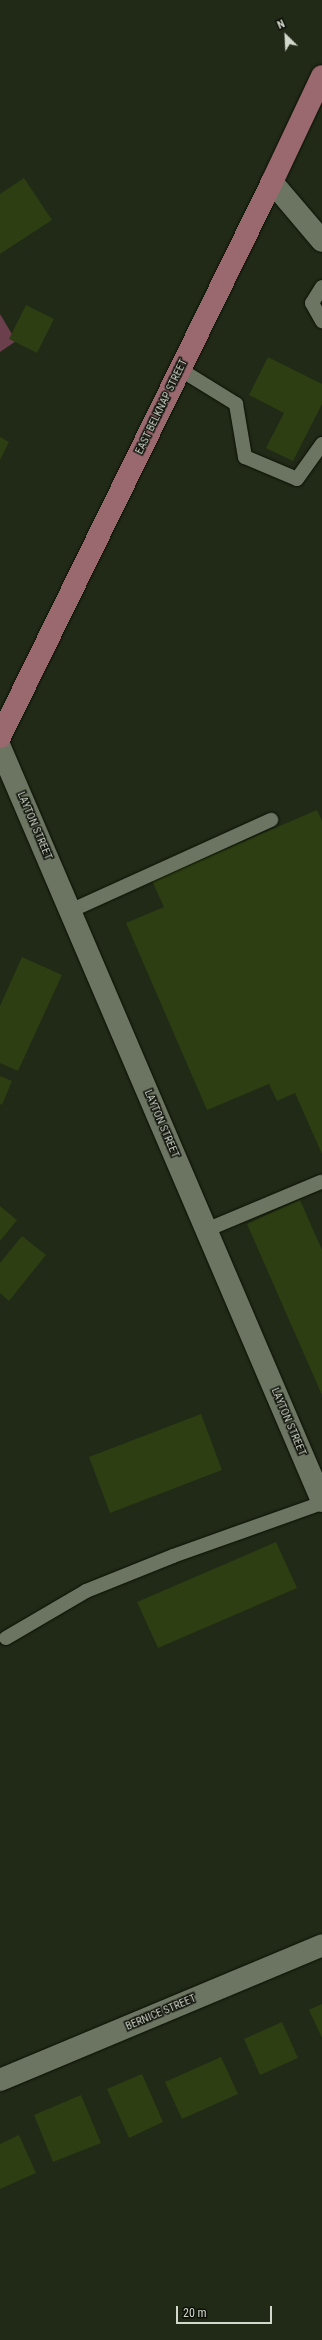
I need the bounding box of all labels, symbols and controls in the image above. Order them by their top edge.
north arrow [266,16,306,56]
text: N [275,17,287,32]
street label: EAST BELKNAP STREET [133,357,191,457]
street label: LAYTON STREET [14,790,54,862]
street label: LAYTON STREET [141,1088,181,1160]
street label: LAYTON STREET [268,1386,308,1458]
street label: BERNICE STREET [124,1992,198,2034]
scale bar [178,2298,274,2324]
text: 20 m [183,2306,207,2320]

